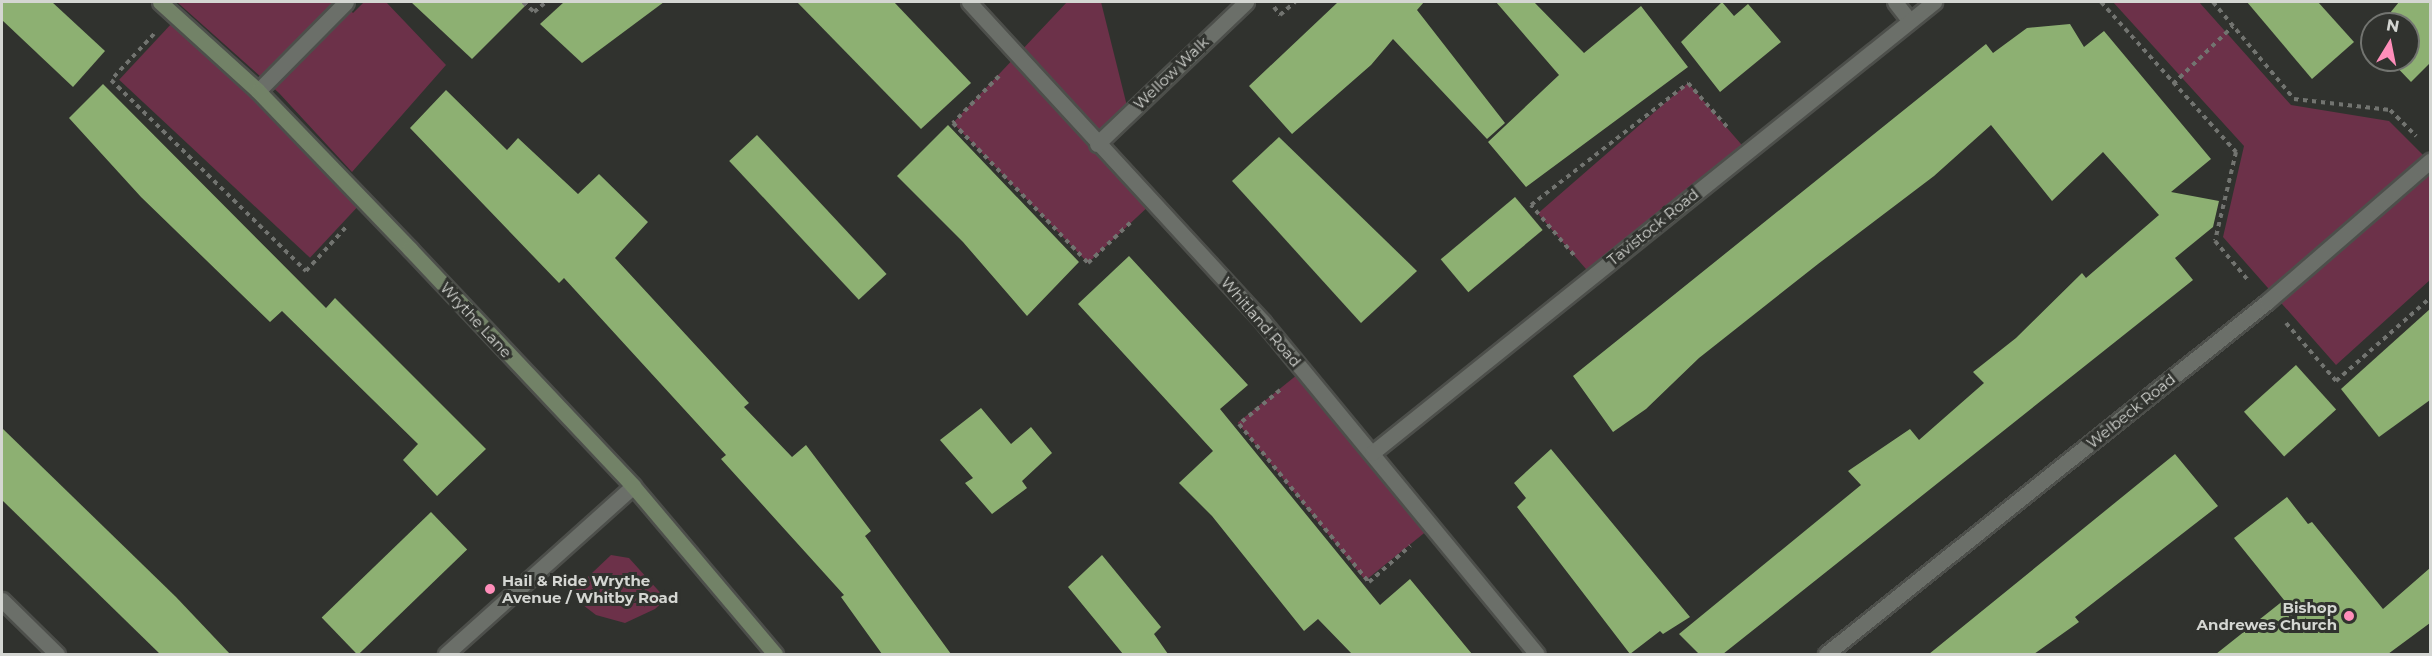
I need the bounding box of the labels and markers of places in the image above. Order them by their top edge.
place label: Hail & Ride Wrythe Avenue / Whitby Road [502,571,678,606]
marker: Hail & Ride Wrythe Avenue / Whitby Road [483,582,497,596]
place label: Bishop Andrewes Church [2197,598,2337,633]
marker: Bishop Andrewes Church [2342,609,2356,623]

